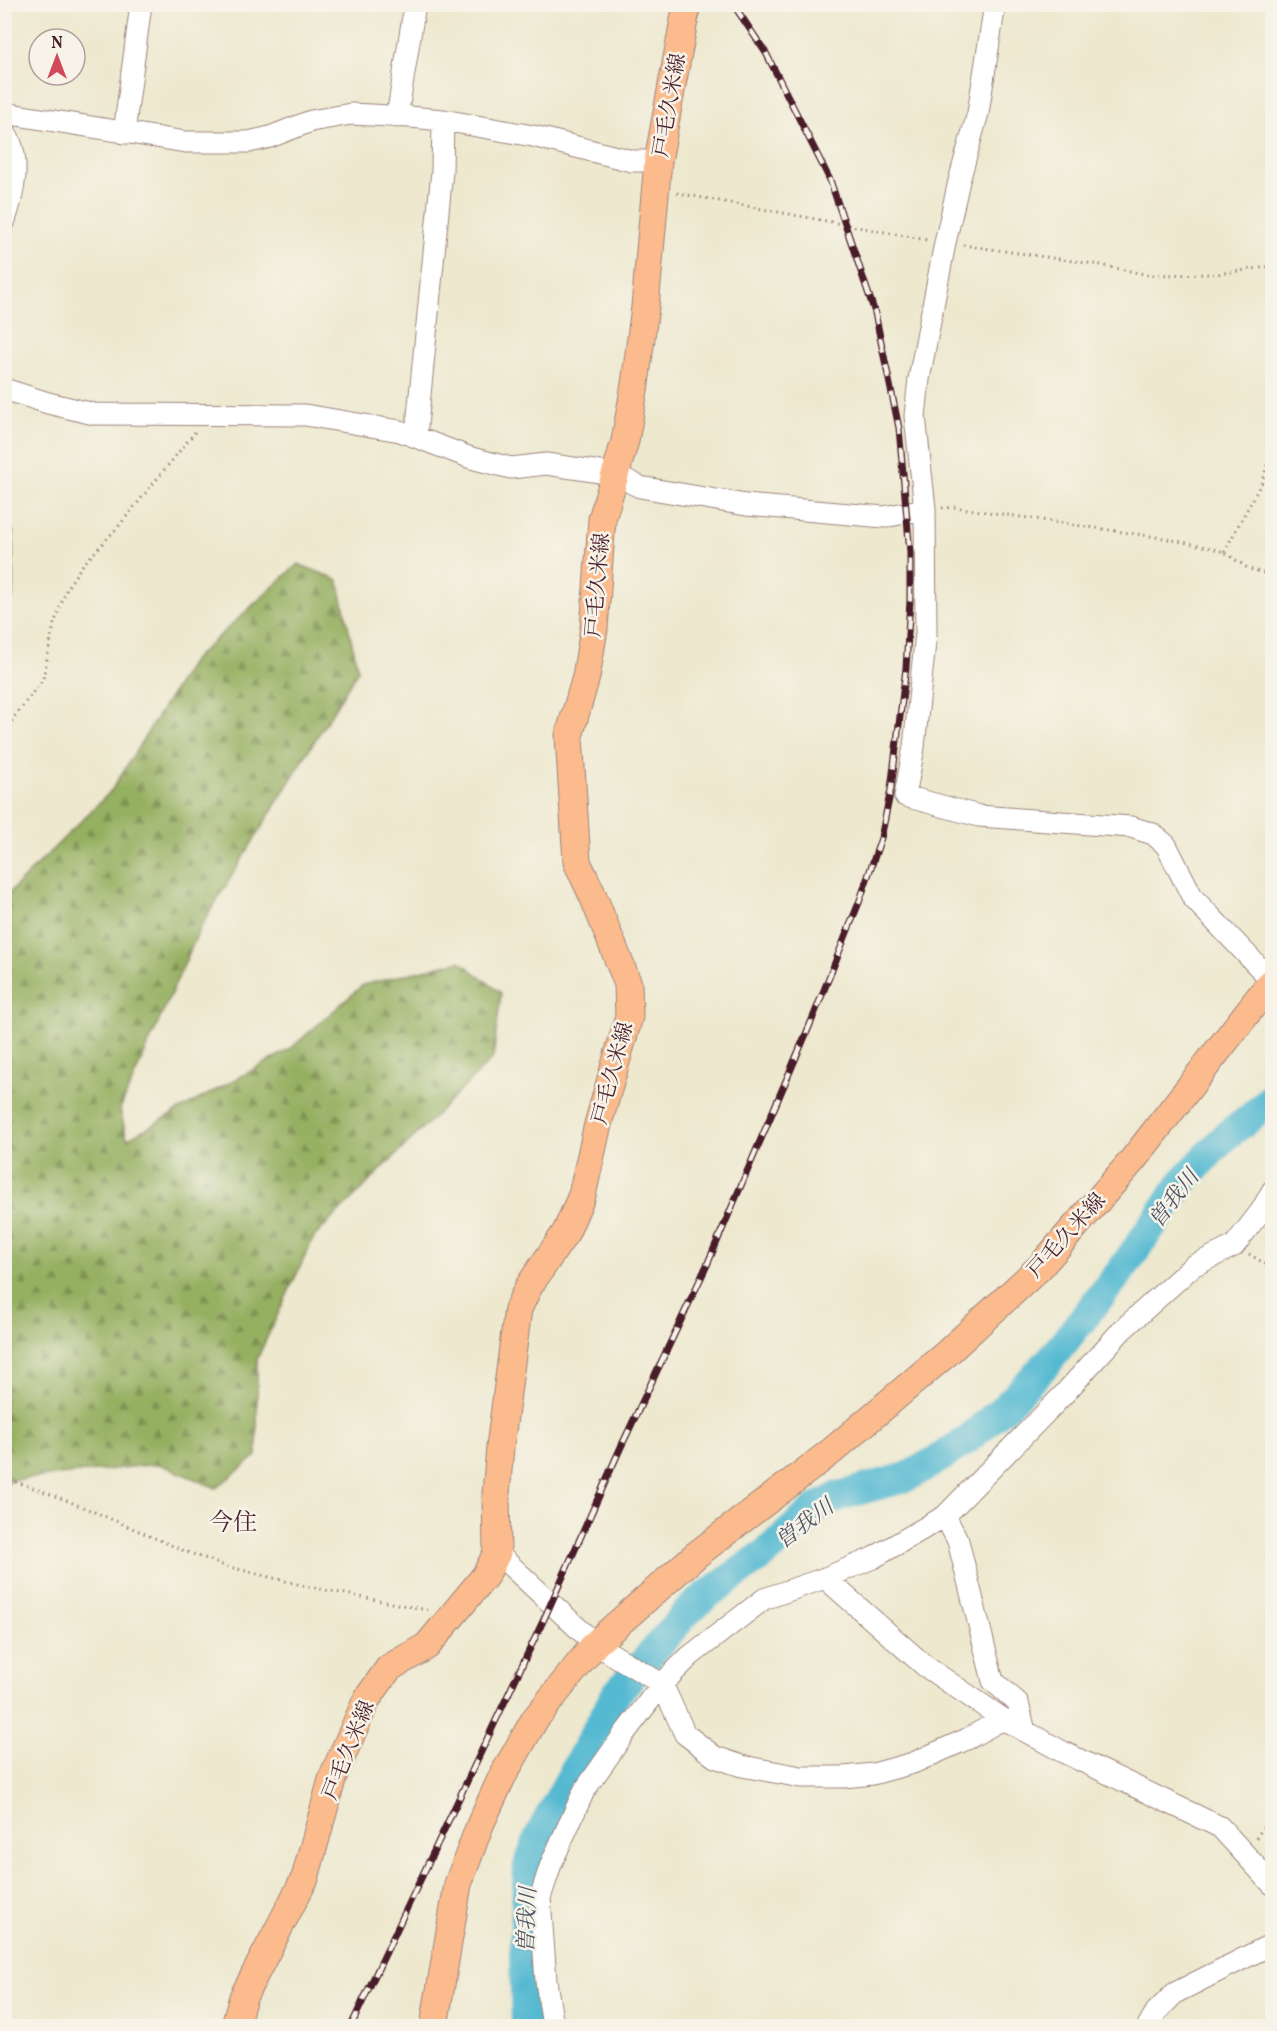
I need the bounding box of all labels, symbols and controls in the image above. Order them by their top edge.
north arrow [27,27,87,87]
text: N [51,33,63,55]
street label: 戸毛久米線 [647,51,694,159]
street label: 戸毛久米線 [579,532,618,639]
street label: 戸毛久米線 [586,1019,641,1128]
water label: 曽我川 [1142,1162,1209,1235]
street label: 戸毛久米線 [1021,1187,1113,1285]
water label: 曽我川 [770,1492,843,1557]
district label: 今住 [209,1507,257,1541]
street label: 戸毛久米線 [316,1696,383,1805]
water label: 曽我川 [512,1885,545,1954]

